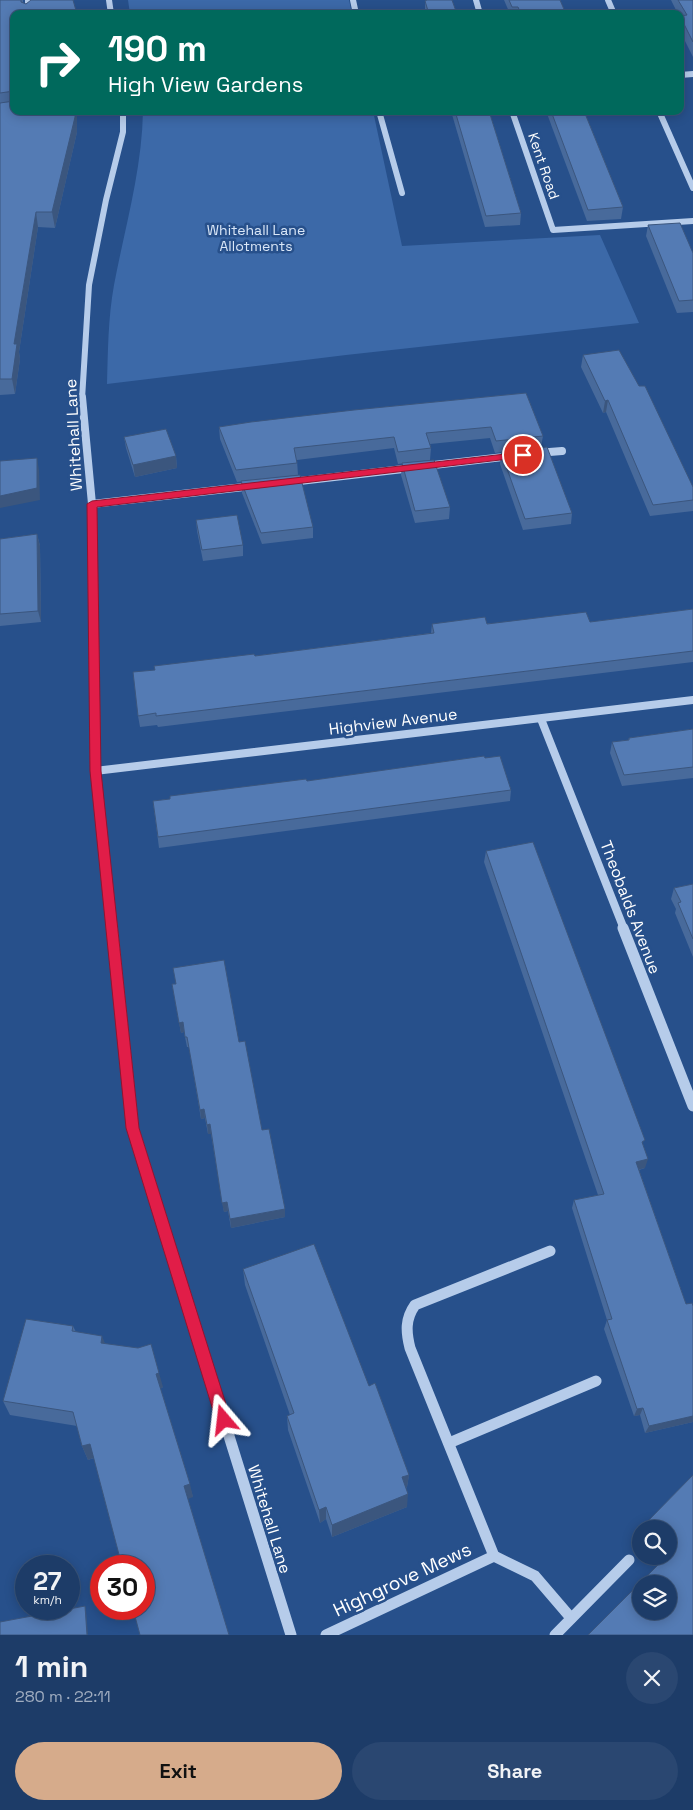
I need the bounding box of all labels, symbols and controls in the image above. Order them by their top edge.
text: 190 m [108,27,207,71]
icon: right [25,30,90,95]
text: High View Gardens [108,70,303,98]
street label: Kent Road [524,130,564,202]
park label: Whitehall Lane Allotments [207,221,305,255]
street label: Whitehall Lane [60,378,87,492]
pin [502,434,544,476]
icon: arrive [509,441,537,469]
street label: Highview Avenue [328,703,459,740]
street label: Theobalds Avenue [595,838,666,977]
position arrow [197,1393,249,1445]
street label: Whitehall Lane [243,1462,296,1576]
map controls [632,1520,677,1620]
button: search [632,1520,677,1565]
street label: Highgrove Mews [329,1536,475,1622]
speed limit sign: 30 [90,1555,155,1620]
text: 27 [33,1565,62,1597]
button: layers [632,1575,677,1620]
text: km/h [33,1592,62,1608]
text: 1 min [15,1647,88,1686]
button: close [626,1652,678,1704]
text: 280 m · 22:11 [15,1686,111,1707]
button: Exit [15,1742,342,1800]
button: Share [352,1742,678,1800]

